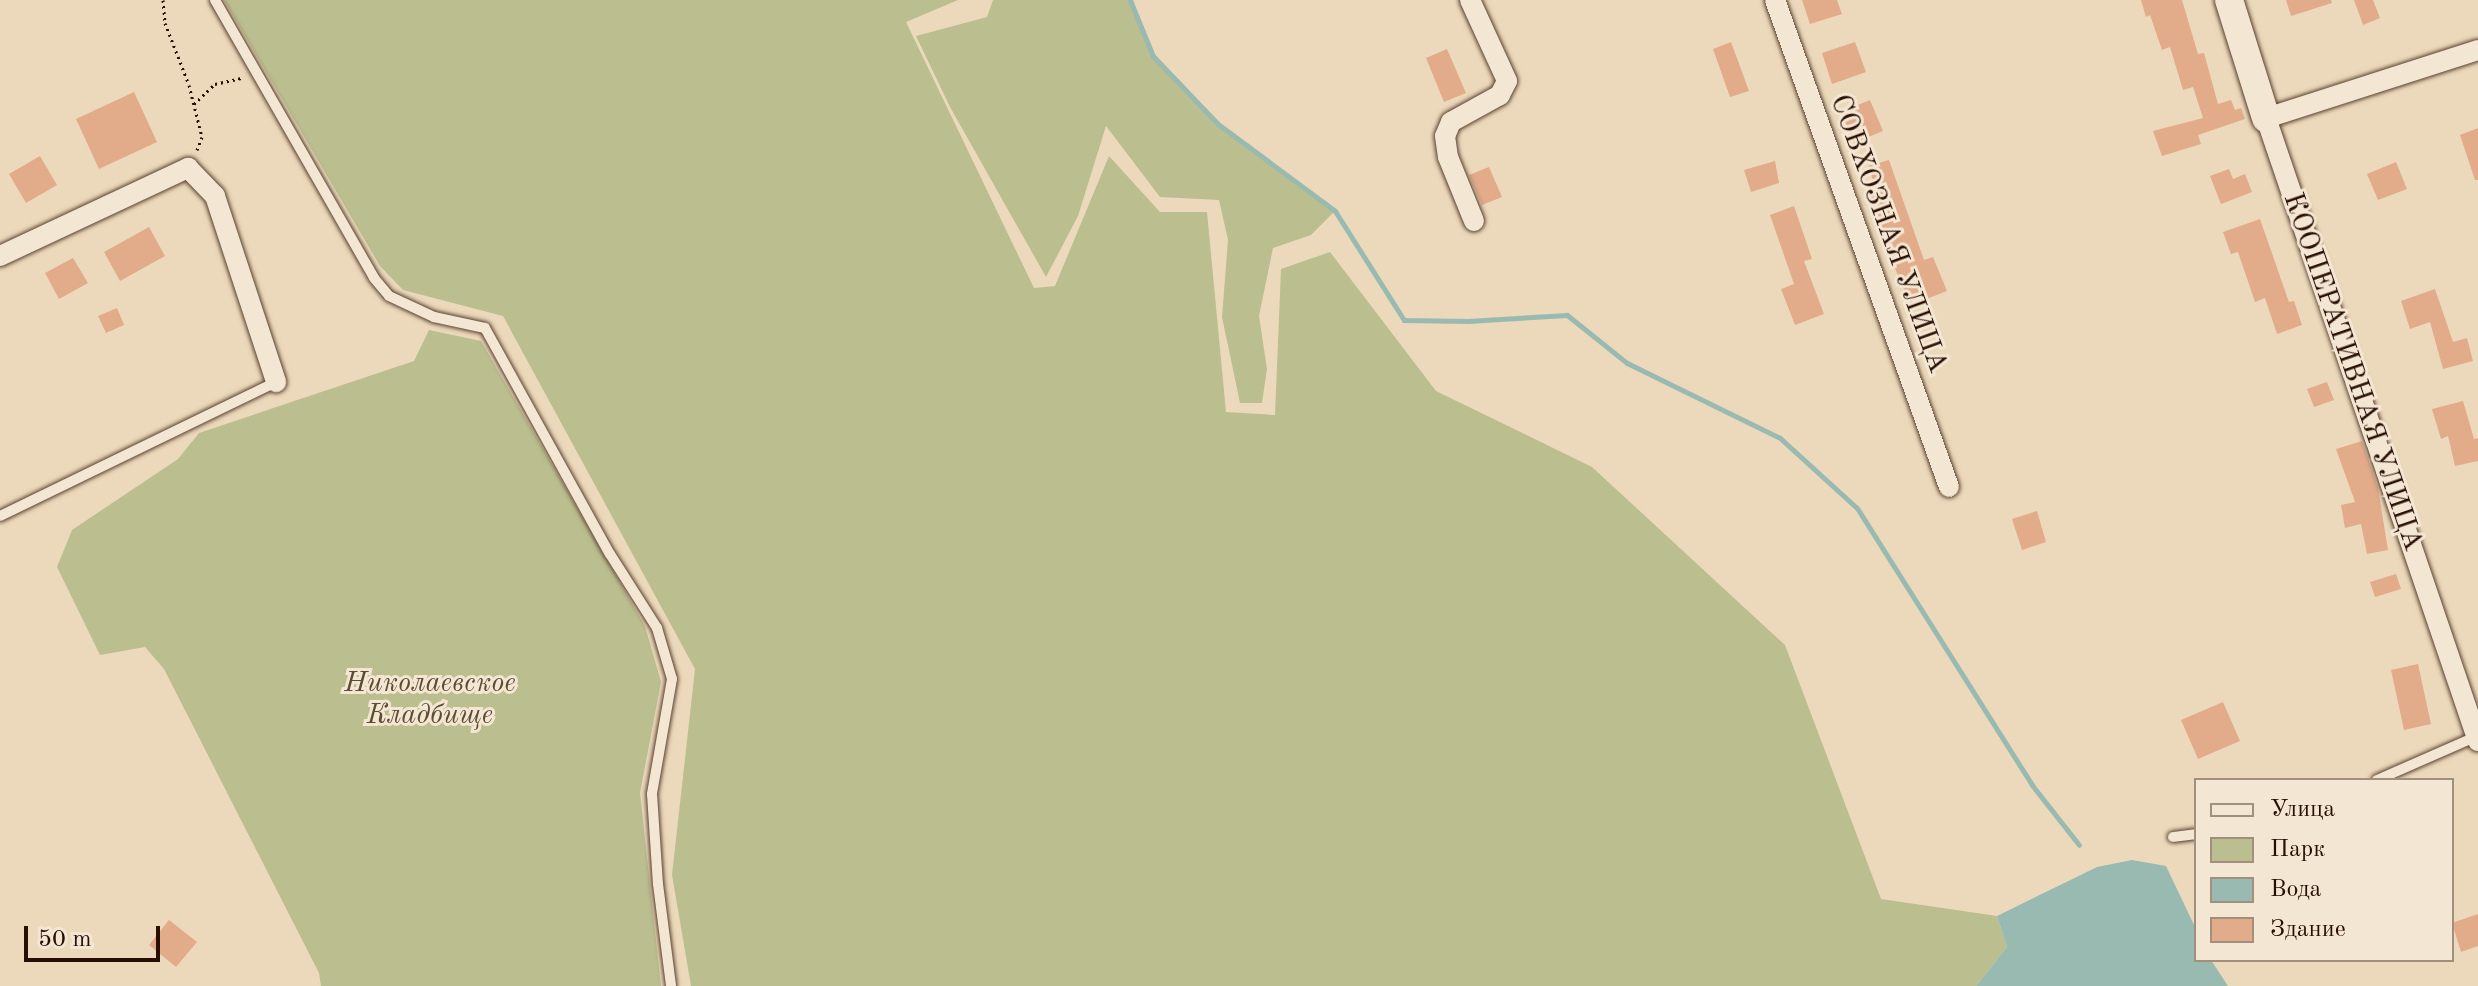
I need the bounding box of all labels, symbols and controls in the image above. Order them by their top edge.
street label: СОВХОЗНАЯ УЛИЦА [1822,90,1954,378]
street label: КООПЕРАТИВНАЯ УЛИЦА [2275,189,2429,555]
park label: Николаевское Кладбище [344,667,516,733]
legend [2194,778,2454,962]
text: Улица [2270,798,2335,822]
text: Парк [2270,838,2325,862]
text: Вода [2270,878,2321,902]
scale bar [28,910,164,960]
text: Здание [2270,918,2346,942]
text: 50 m [38,928,92,952]

